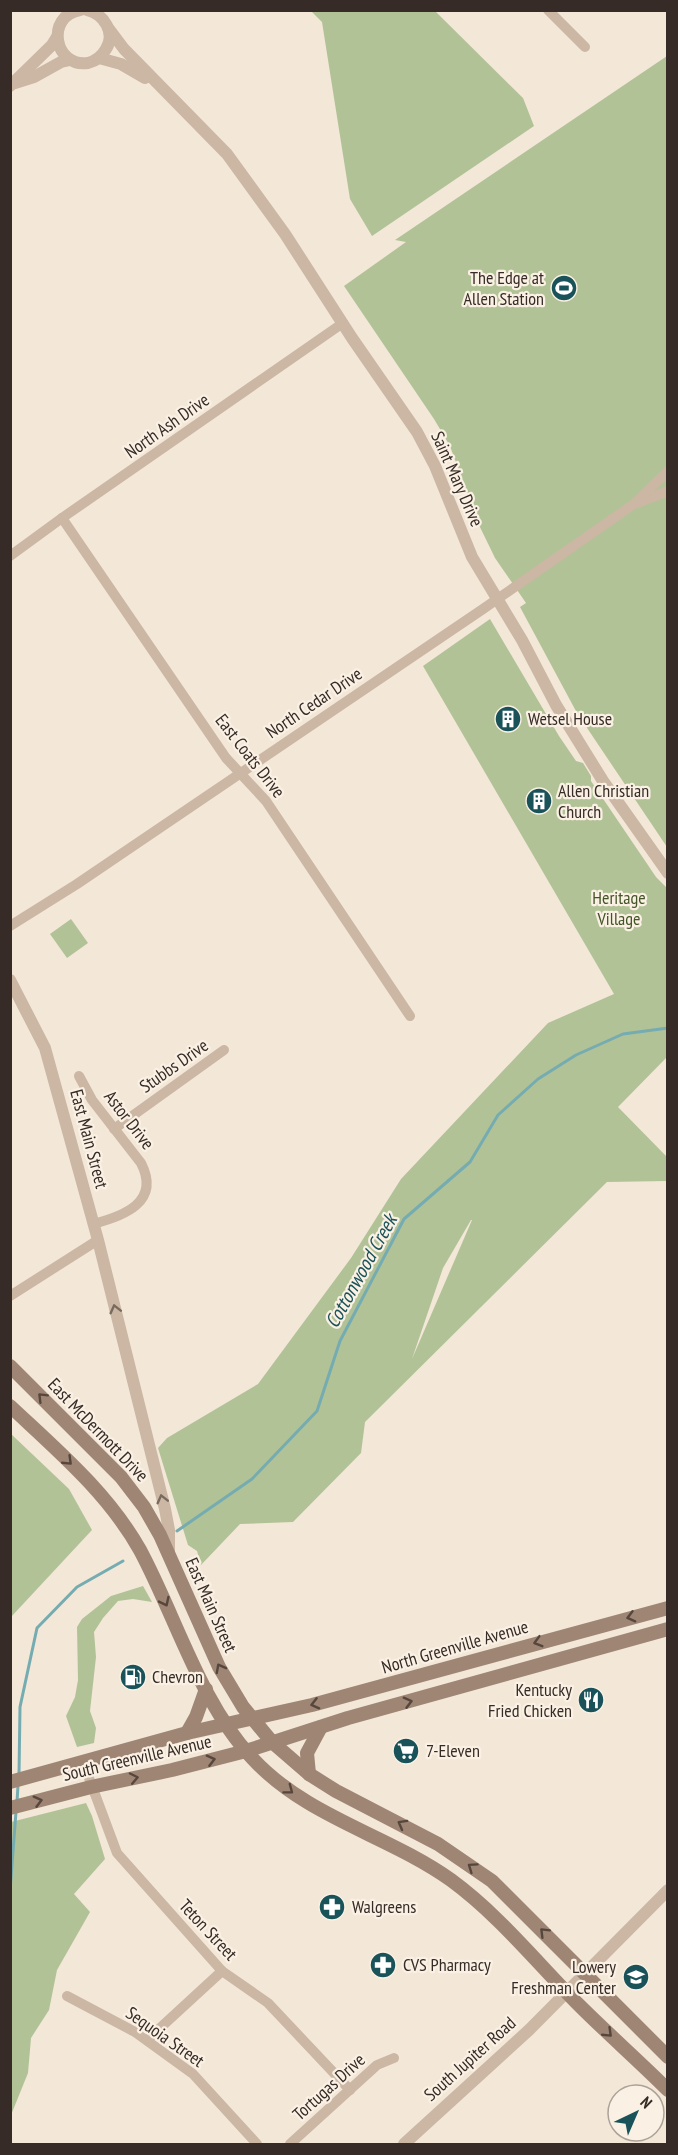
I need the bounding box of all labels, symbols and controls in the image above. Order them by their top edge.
place label: The Edge at Allen Station [464,266,544,310]
sports icon: The Edge at Allen Station [549,273,579,303]
street label: North Ash Drive [120,388,213,463]
street label: Saint Mary Drive [426,428,489,530]
street label: North Cedar Drive [261,662,366,743]
building icon: Wetsel House [493,704,523,734]
place label: Wetsel House [528,707,612,730]
street label: East Coats Drive [211,709,290,802]
place label: Allen Christian Church [558,779,649,823]
building icon: Allen Christian Church [524,786,554,816]
park label: Heritage Village [592,886,646,930]
street label: Stubbs Drive [135,1034,213,1098]
street label: Astor Drive [99,1086,160,1154]
street label: East Main Street [65,1087,114,1191]
water label: Cottonwood Creek [319,1208,404,1332]
one-way arrow [110,1305,123,1315]
street label: East McDermott Drive [43,1373,154,1486]
one-way arrow [39,1394,50,1405]
one-way arrow [60,1453,71,1464]
one-way arrow [157,1494,170,1504]
street label: East Main Street [180,1554,243,1656]
one-way arrow [157,1595,169,1606]
one-way arrow [626,1610,636,1623]
street label: North Greenville Avenue [379,1615,531,1678]
one-way arrow [533,1635,544,1647]
fuel station icon: Chevron [118,1662,148,1692]
one-way arrow [216,1664,227,1675]
place label: Chevron [152,1665,203,1688]
place label: Kentucky Fried Chicken [488,1678,572,1722]
restaurant icon: Kentucky Fried Chicken [576,1685,606,1715]
one-way arrow [402,1696,412,1709]
one-way arrow [310,1697,321,1709]
street label: South Greenville Avenue [60,1729,214,1786]
supermarket icon: 7-Eleven [391,1736,421,1766]
place label: 7-Eleven [426,1739,480,1762]
one-way arrow [206,1754,216,1767]
one-way arrow [129,1772,139,1785]
one-way arrow [283,1783,294,1794]
one-way arrow [33,1795,43,1808]
one-way arrow [397,1820,408,1831]
one-way arrow [468,1863,479,1874]
pharmacy icon: Walgreens [317,1892,347,1922]
street label: Teton Street [174,1894,242,1965]
place label: Walgreens [352,1895,416,1918]
one-way arrow [540,1929,551,1939]
pharmacy icon: CVS Pharmacy [368,1950,398,1980]
place label: CVS Pharmacy [403,1953,491,1976]
place label: Lowery Freshman Center [511,1955,616,1999]
school or university icon: Lowery Freshman Center [621,1962,651,1992]
street label: Sequoia Street [122,2001,209,2072]
street label: South Jupiter Road [419,2011,520,2106]
one-way arrow [602,2026,612,2037]
street label: Tortugas Drive [288,2048,370,2125]
north arrow [606,2083,666,2143]
text: N [636,2092,656,2112]

